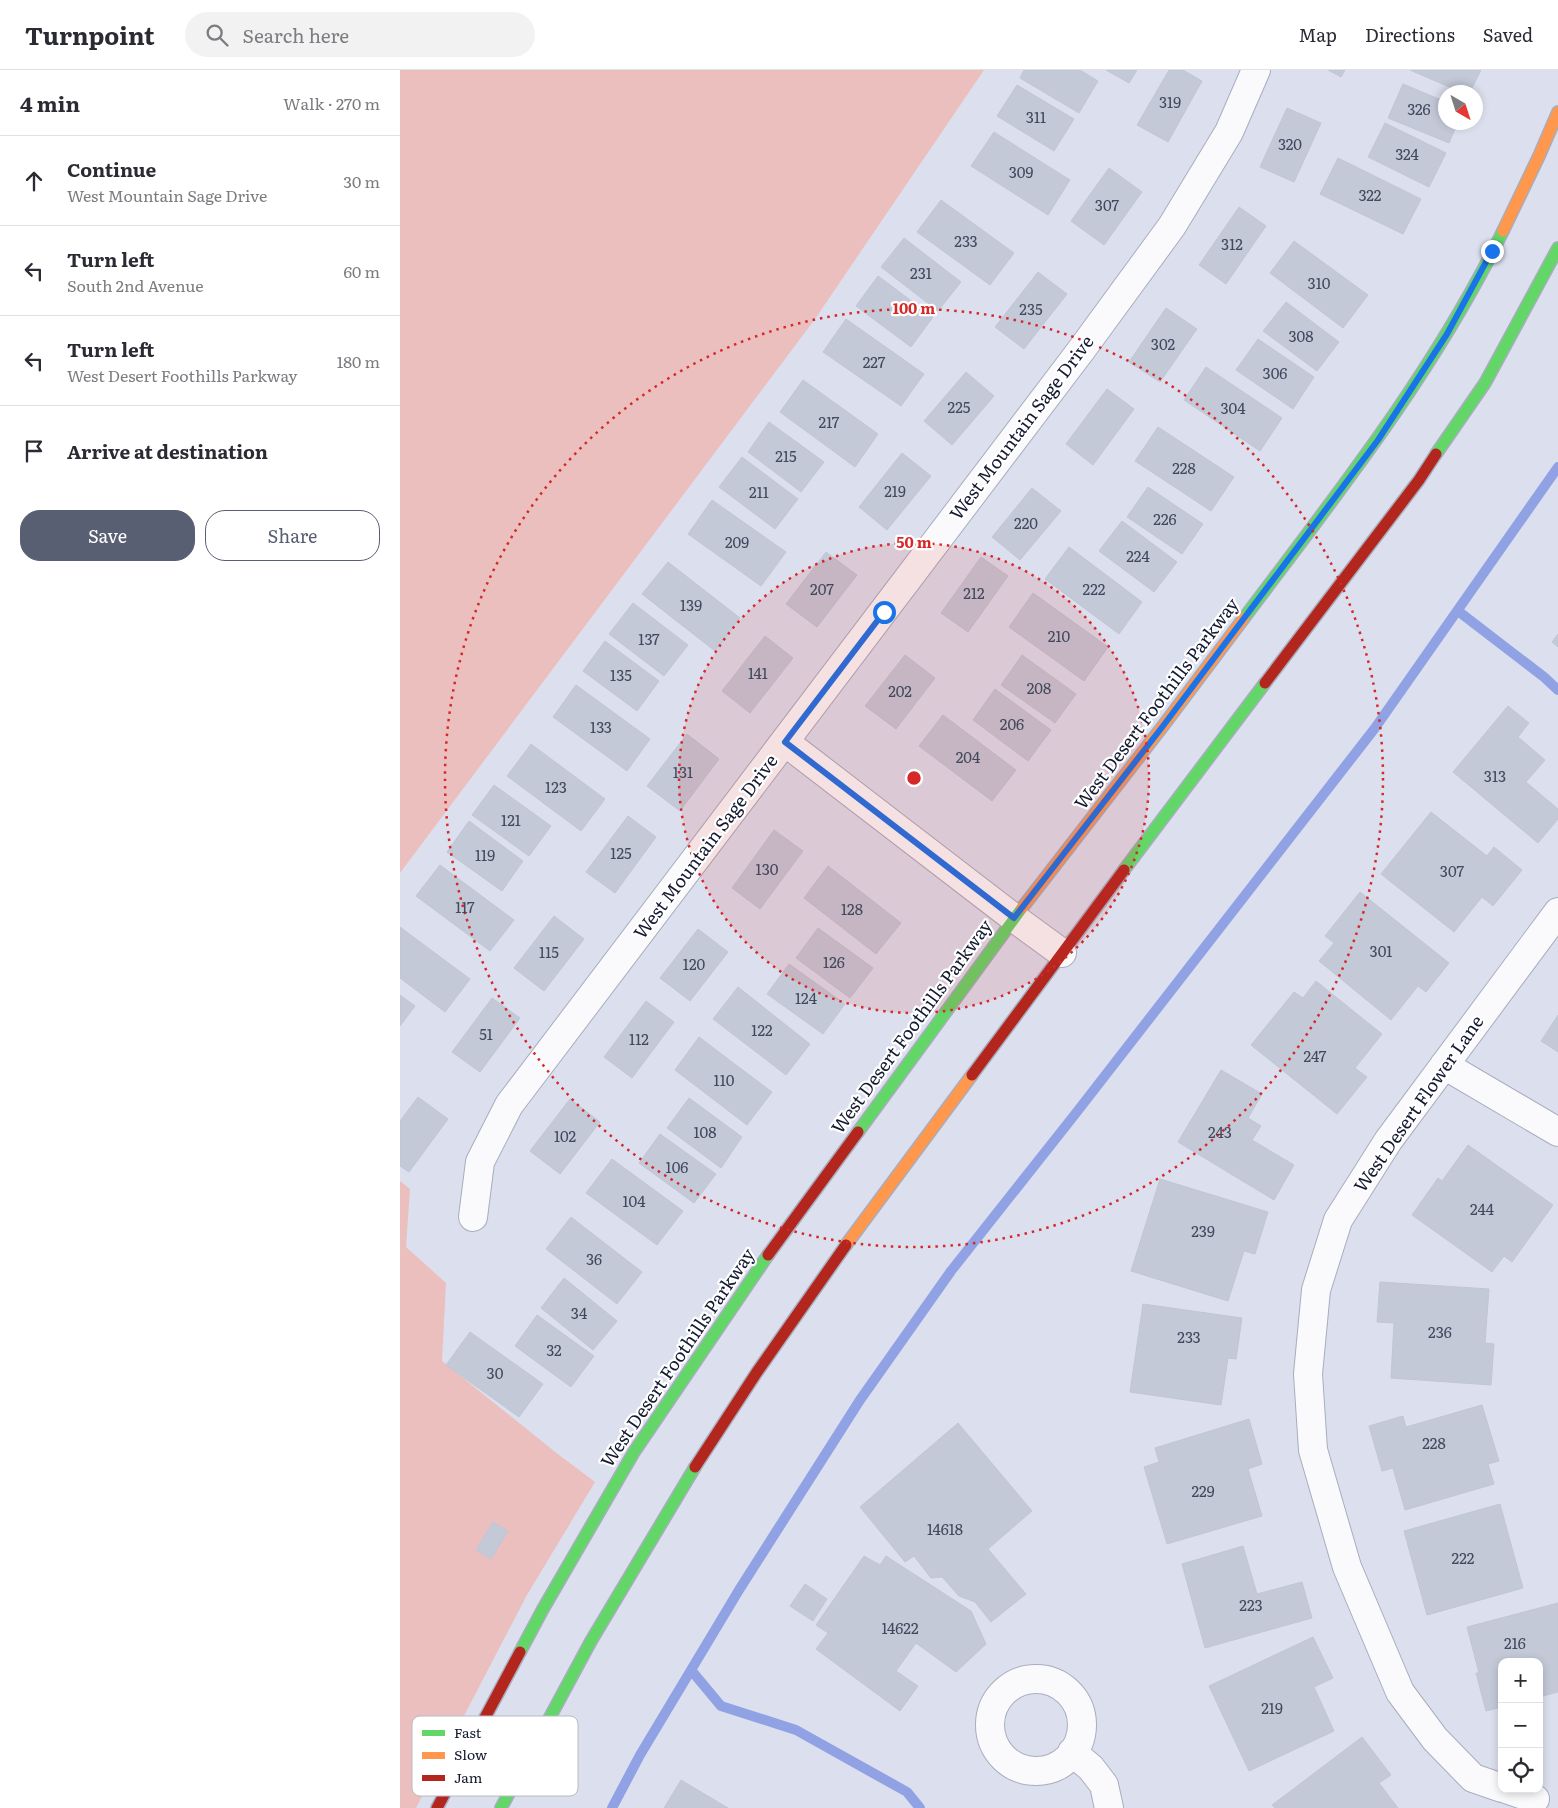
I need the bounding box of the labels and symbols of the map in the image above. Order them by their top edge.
north arrow [1438,85,1483,130]
house number: 319 [1159,90,1181,113]
house number: 326 [1407,97,1431,120]
house number: 311 [1026,105,1046,128]
house number: 320 [1278,132,1302,155]
house number: 324 [1395,142,1419,165]
house number: 309 [1009,160,1033,183]
house number: 322 [1359,183,1382,206]
house number: 307 [1095,193,1120,216]
house number: 233 [954,229,978,252]
house number: 312 [1221,232,1243,255]
route end [1481,240,1504,263]
house number: 231 [910,261,932,284]
house number: 310 [1308,271,1331,294]
text: 100 m [893,296,935,319]
house number: 235 [1019,297,1043,320]
house number: 308 [1288,324,1314,347]
street label: West Mountain Sage Drive [942,329,1099,525]
house number: 302 [1151,332,1176,355]
house number: 227 [863,350,886,373]
house number: 306 [1263,361,1287,384]
house number: 225 [948,395,971,418]
house number: 304 [1220,396,1246,419]
house number: 217 [819,410,840,433]
house number: 215 [775,444,797,467]
house number: 228 [1172,456,1196,479]
house number: 219 [884,479,906,502]
house number: 211 [749,480,769,503]
house number: 226 [1153,507,1177,530]
house number: 220 [1014,511,1038,534]
house number: 209 [725,530,749,553]
text: 50 m [896,530,932,553]
house number: 224 [1126,544,1150,567]
house number: 207 [810,577,834,600]
house number: 222 [1083,577,1106,600]
house number: 212 [963,581,985,604]
street label: West Desert Foothills Parkway [1067,591,1245,815]
house number: 139 [680,593,702,616]
route start [873,601,896,624]
house number: 210 [1048,624,1071,647]
house number: 137 [638,627,660,650]
house number: 141 [748,661,768,684]
house number: 135 [610,663,632,686]
house number: 208 [1027,676,1051,699]
house number: 202 [888,679,912,702]
house number: 206 [1000,712,1024,735]
house number: 133 [590,715,612,738]
house number: 204 [956,745,980,768]
street label: West Mountain Sage Drive [626,748,783,944]
house number: 131 [673,760,693,783]
house number: 313 [1484,764,1506,787]
centre of rings [905,769,923,787]
house number: 123 [545,775,567,798]
house number: 121 [501,808,521,831]
house number: 125 [610,841,632,864]
house number: 119 [475,843,495,866]
house number: 130 [756,857,779,880]
house number: 307 [1440,859,1465,882]
house number: 117 [455,895,475,918]
house number: 128 [841,897,863,920]
street label: West Desert Foothills Parkway [824,913,998,1139]
house number: 301 [1370,939,1392,962]
house number: 115 [539,940,559,963]
house number: 126 [823,950,845,973]
house number: 120 [683,952,706,975]
house number: 124 [795,986,817,1009]
street label: West Desert Flower Lane [1346,1009,1489,1197]
house number: 122 [751,1018,773,1041]
house number: 51 [479,1022,493,1045]
house number: 112 [629,1027,649,1050]
house number: 247 [1304,1044,1327,1067]
house number: 110 [714,1068,735,1091]
house number: 108 [693,1120,717,1143]
house number: 243 [1208,1120,1232,1143]
house number: 102 [554,1124,577,1147]
house number: 106 [666,1155,688,1178]
house number: 104 [622,1189,646,1212]
house number: 244 [1470,1197,1494,1220]
house number: 239 [1191,1219,1215,1242]
street label: West Desert Foothills Parkway [593,1242,761,1472]
house number: 36 [586,1247,602,1270]
house number: 34 [571,1301,587,1324]
house number: 236 [1428,1320,1452,1343]
house number: 233 [1177,1325,1201,1348]
house number: 32 [546,1338,562,1361]
house number: 30 [487,1361,504,1384]
house number: 228 [1422,1431,1446,1454]
house number: 229 [1191,1479,1215,1502]
house number: 14618 [927,1517,963,1540]
house number: 222 [1452,1546,1475,1569]
house number: 223 [1239,1593,1263,1616]
house number: 14622 [881,1616,919,1639]
house number: 216 [1504,1631,1526,1654]
house number: 219 [1261,1696,1283,1719]
legend [412,1716,578,1796]
text: Fast [454,1722,482,1742]
text: Slow [454,1744,487,1764]
text: Jam [454,1767,483,1787]

